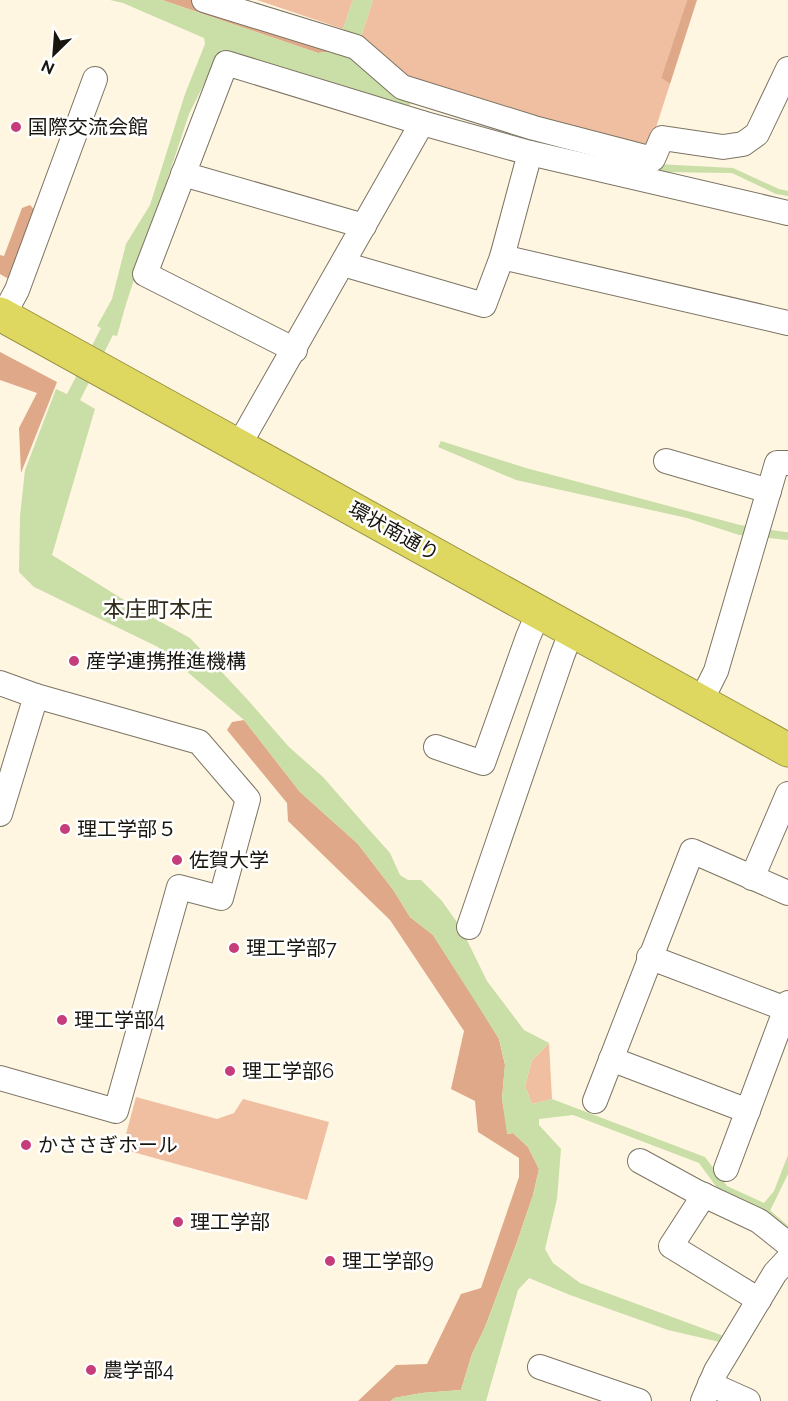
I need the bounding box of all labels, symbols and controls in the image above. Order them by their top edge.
north arrow [24,24,84,84]
text: N [38,56,57,78]
place label: 国際交流会館 [28,115,148,139]
marker: 国際交流会館 [9,120,23,134]
street label: 環状南通り [344,496,444,566]
district label: 本庄町本庄 [103,596,213,622]
place label: 産学連携推進機構 [86,649,246,673]
marker: 産学連携推進機構 [67,654,81,668]
place label: 理工学部５ [77,817,177,841]
marker: 理工学部５ [58,822,72,836]
place label: 佐賀大学 [189,848,269,872]
marker: 佐賀大学 [170,853,184,867]
place label: 理工学部7 [246,936,337,960]
marker: 理工学部7 [227,941,241,955]
place label: 理工学部4 [74,1008,165,1032]
marker: 理工学部4 [55,1013,69,1027]
place label: 理工学部6 [242,1059,334,1083]
marker: 理工学部6 [223,1064,237,1078]
place label: かささぎホール [38,1133,178,1157]
marker: かささぎホール [19,1138,33,1152]
place label: 理工学部 [190,1210,270,1234]
marker: 理工学部 [171,1215,185,1229]
place label: 理工学部9 [342,1249,434,1273]
marker: 理工学部9 [323,1254,337,1268]
place label: 農学部4 [103,1358,174,1382]
marker: 農学部4 [84,1363,98,1377]

